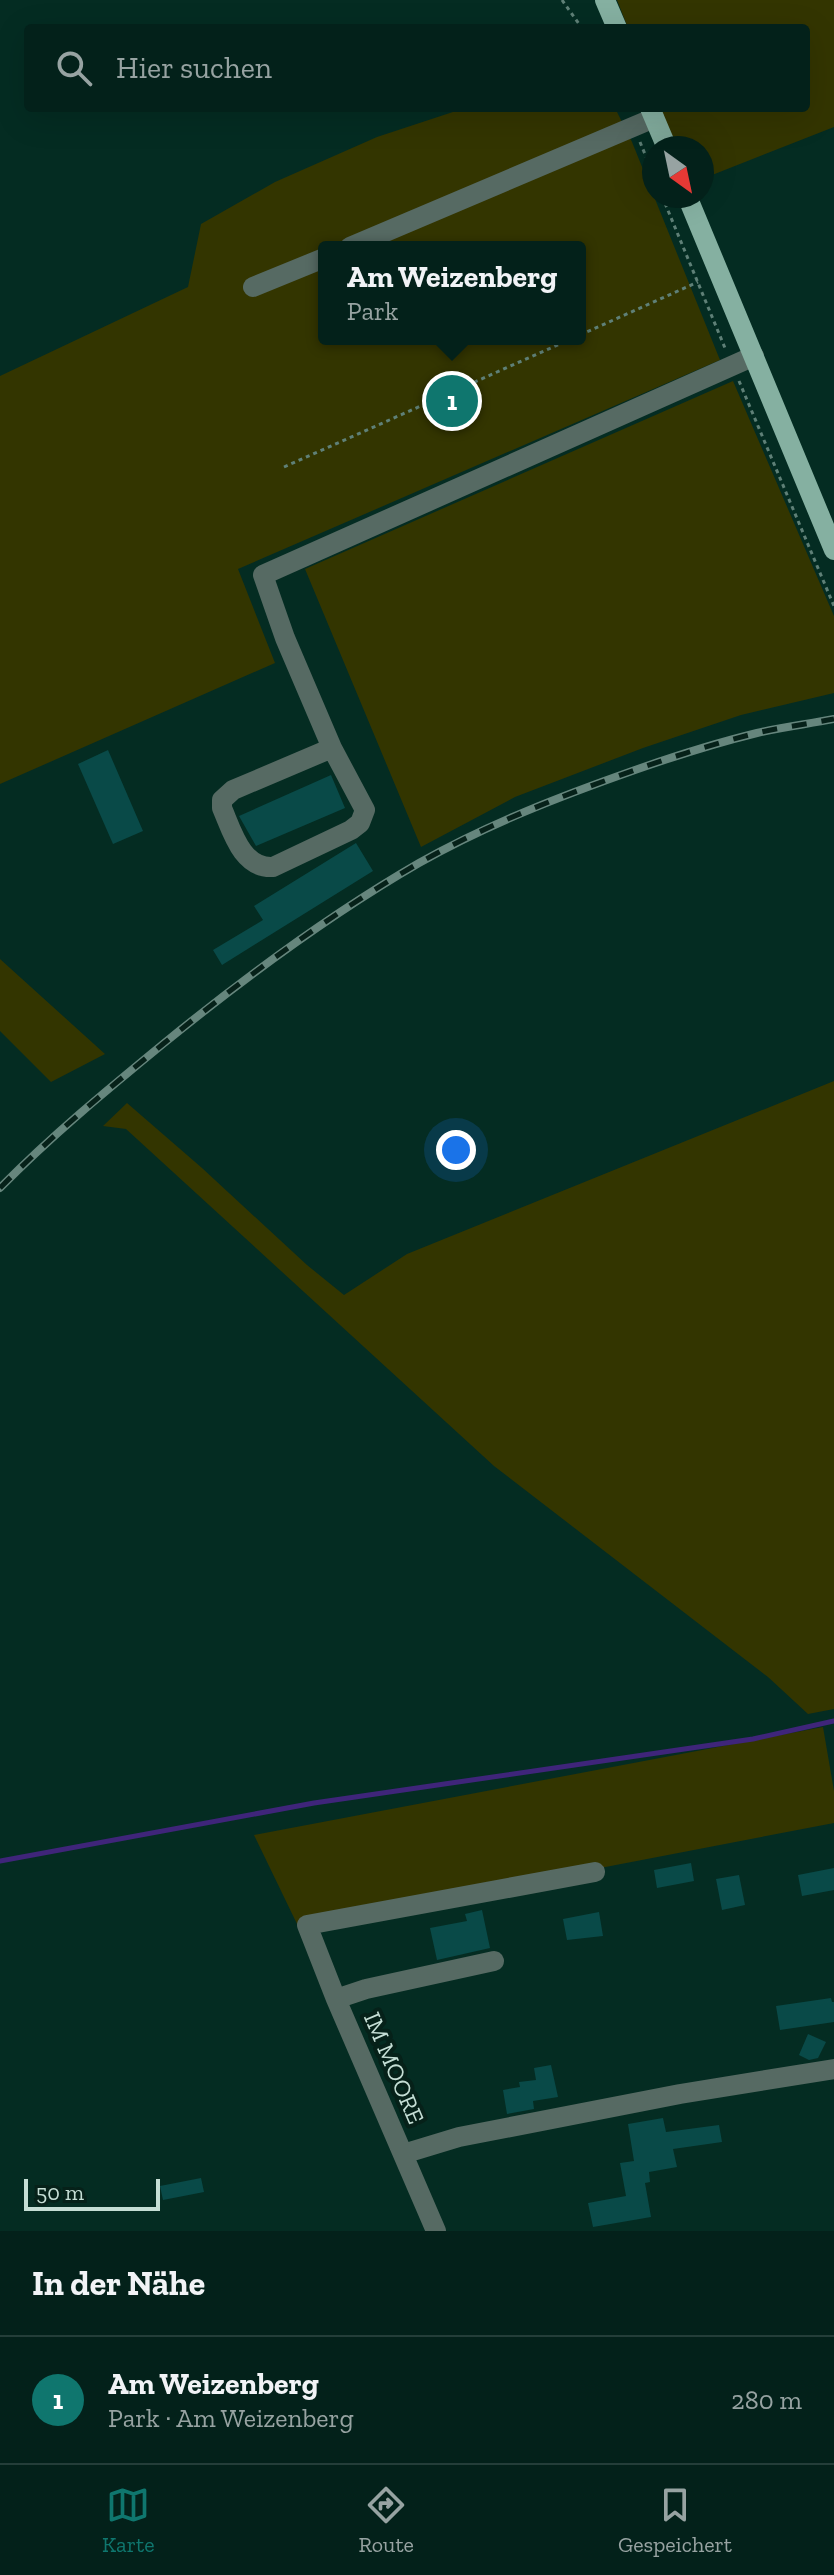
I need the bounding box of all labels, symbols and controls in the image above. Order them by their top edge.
search box [24,24,810,112]
icon: search [52,46,96,90]
text: Hier suchen [116,50,272,86]
north arrow [642,136,714,208]
popup [318,241,586,345]
text: Am Weizenberg [347,259,557,295]
text: Park [347,295,398,327]
pin: 1 [426,371,478,431]
your location [436,1130,476,1170]
street label: IM MOORE [358,2007,431,2128]
scale bar [24,2175,160,2211]
text: 50 m [36,2179,84,2206]
text: In der Nähe [32,2263,205,2304]
text: Am Weizenberg [108,2366,319,2402]
text: 1 [53,2384,63,2416]
text: 280 m [731,2384,802,2416]
text: Park · Am Weizenberg [108,2402,354,2434]
tab: Karte [102,2483,155,2558]
tab: Route [359,2483,414,2558]
tab: Gespeichert [618,2483,732,2558]

